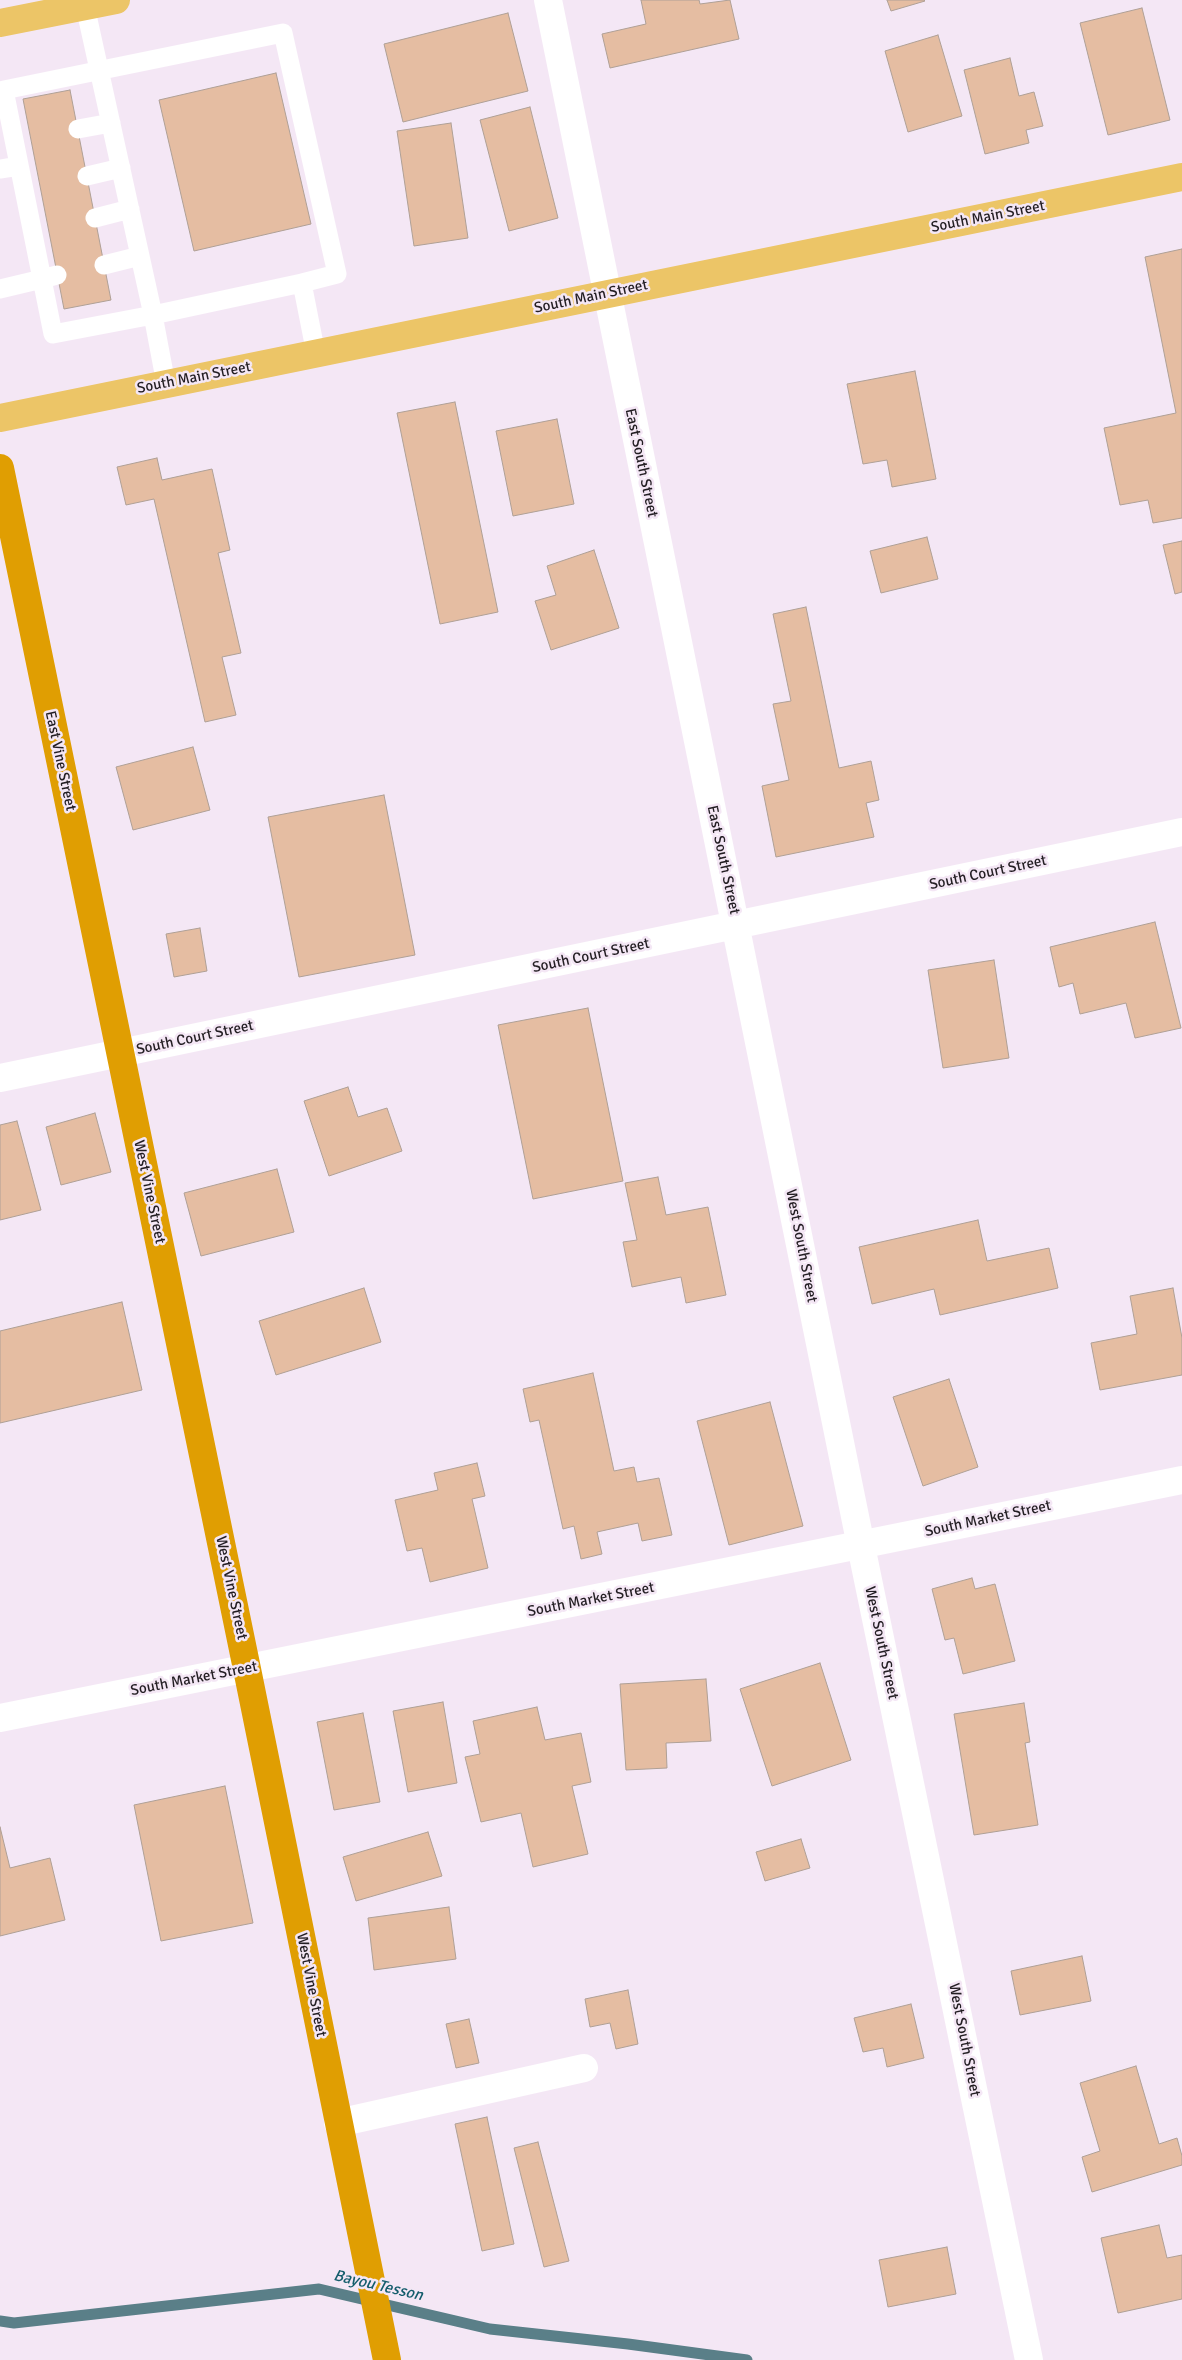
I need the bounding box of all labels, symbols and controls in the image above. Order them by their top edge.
street label: South Main Street [930,197,1046,237]
street label: South Main Street [533,276,649,318]
street label: South Main Street [136,358,252,398]
street label: East South Street [621,407,661,519]
street label: East Vine Street [41,709,79,813]
street label: East South Street [703,804,743,916]
street label: South Court Street [928,852,1048,894]
street label: South Court Street [531,935,651,977]
street label: South Court Street [135,1017,255,1059]
street label: West Vine Street [129,1139,169,1245]
street label: West South Street [781,1188,821,1304]
street label: South Market Street [923,1497,1053,1541]
street label: West Vine Street [211,1535,251,1641]
street label: South Market Street [526,1579,656,1621]
street label: West South Street [860,1585,902,1701]
street label: South Market Street [129,1658,259,1700]
street label: West Vine Street [292,1931,330,2039]
street label: West South Street [944,1982,984,2098]
water label: Bayou Tesson [331,2266,425,2306]

